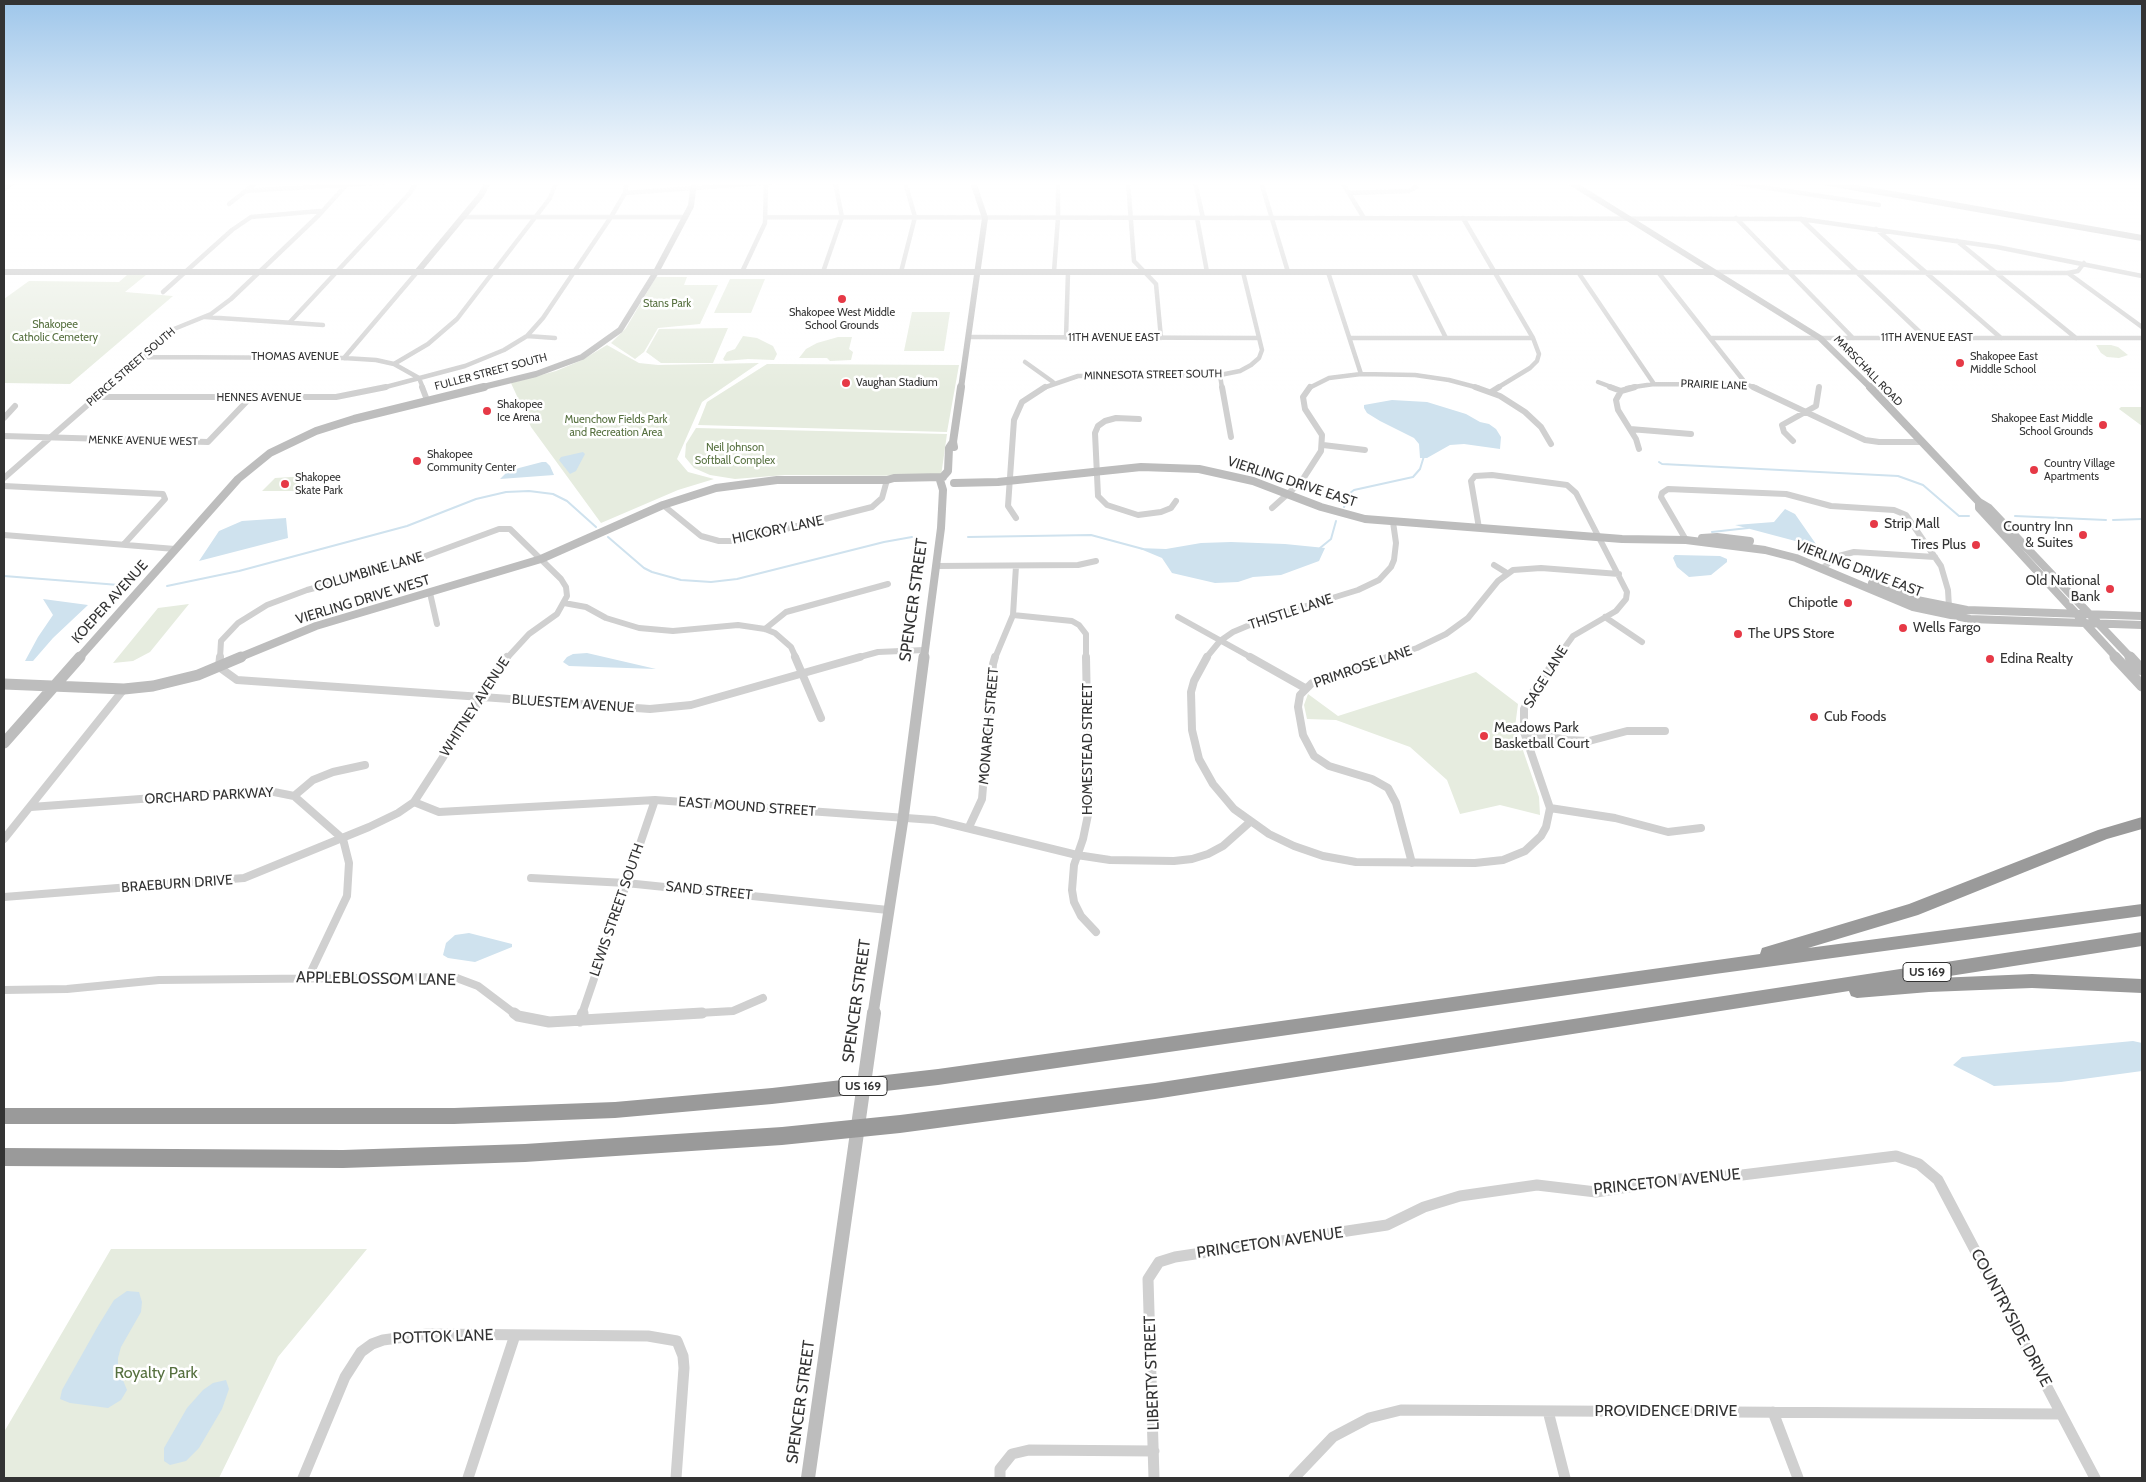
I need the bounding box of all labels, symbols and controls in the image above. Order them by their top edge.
marker: Shakopee West Middle School Grounds [836,293,848,305]
park label: Stans Park [643,297,691,311]
place label: Shakopee West Middle School Grounds [789,306,895,332]
park label: Shakopee Catholic Cemetery [12,318,98,344]
street label: PIERCE STREET SOUTH [84,325,178,409]
street label: 11TH AVENUE EAST [1068,331,1160,345]
street label: 11TH AVENUE EAST [1881,331,1973,345]
street label: MARSCHALL ROAD [1831,333,1905,409]
street label: THOMAS AVENUE [251,350,339,364]
place label: Shakopee East Middle School [1970,350,2038,376]
street label: FULLER STREET SOUTH [433,351,549,393]
marker: Shakopee East Middle School [1954,357,1966,369]
street label: MINNESOTA STREET SOUTH [1084,367,1222,383]
place label: Vaughan Stadium [856,376,938,390]
marker: Vaughan Stadium [840,377,852,389]
street label: PRAIRIE LANE [1680,377,1748,393]
street label: HENNES AVENUE [216,391,302,405]
place label: Shakopee Ice Arena [497,398,543,424]
marker: Shakopee Ice Arena [481,405,493,417]
place label: Shakopee East Middle School Grounds [1991,412,2093,438]
park label: Muenchow Fields Park and Recreation Area [565,413,667,439]
marker: Shakopee East Middle School Grounds [2097,419,2109,431]
street label: MENKE AVENUE WEST [88,433,198,449]
park label: Neil Johnson Softball Complex [695,441,775,467]
place label: Shakopee Community Center [427,448,516,474]
street label: VIERLING DRIVE EAST [1225,453,1359,511]
marker: Shakopee Community Center [411,455,423,467]
place label: Country Village Apartments [2044,457,2115,483]
marker: Country Village Apartments [2028,464,2040,476]
place label: Shakopee Skate Park [295,471,343,497]
marker: Shakopee Skate Park [279,478,291,490]
street label: HICKORY LANE [731,512,825,548]
place label: Strip Mall [1884,516,1940,532]
marker: Strip Mall [1868,518,1880,530]
place label: Country Inn & Suites [2003,519,2073,552]
marker: Country Inn & Suites [2077,529,2089,541]
street label: SPENCER STREET [896,537,932,663]
street label: VIERLING DRIVE EAST [1793,537,1925,601]
place label: Tires Plus [1911,537,1966,553]
marker: Tires Plus [1970,539,1982,551]
street label: COLUMBINE LANE [312,548,426,596]
street label: KOEPER AVENUE [68,557,152,647]
street label: VIERLING DRIVE WEST [294,572,432,628]
place label: Old National Bank [2026,573,2100,606]
marker: Old National Bank [2104,583,2116,595]
street label: THISTLE LANE [1247,590,1335,634]
place label: Chipotle [1788,595,1838,611]
marker: Chipotle [1842,597,1854,609]
place label: Wells Fargo [1913,620,1981,636]
marker: Wells Fargo [1897,622,1909,634]
place label: The UPS Store [1748,626,1834,642]
marker: The UPS Store [1732,628,1744,640]
street label: PRIMROSE LANE [1312,642,1414,692]
street label: SAGE LANE [1520,643,1572,711]
place label: Edina Realty [2000,651,2073,667]
marker: Edina Realty [1984,653,1996,665]
street label: WHITNEY AVENUE [437,654,513,760]
street label: MONARCH STREET [976,667,1002,785]
street label: HOMESTEAD STREET [1080,683,1096,815]
street label: BLUESTEM AVENUE [511,691,635,717]
place label: Cub Foods [1824,709,1886,725]
marker: Cub Foods [1808,711,1820,723]
place label: Meadows Park Basketball Court [1494,720,1590,752]
marker: Meadows Park Basketball Court [1478,730,1490,742]
street label: ORCHARD PARKWAY [144,784,274,808]
street label: EAST MOUND STREET [678,794,816,820]
street label: LEWIS STREET SOUTH [586,841,648,979]
street label: BRAEBURN DRIVE [121,872,233,896]
street label: SAND STREET [665,878,753,904]
street label: SPENCER STREET [839,938,875,1064]
road number: US 169 [1903,962,1951,982]
street label: APPLEBLOSSOM LANE [296,968,456,990]
road number: US 169 [839,1076,887,1096]
street label: PRINCETON AVENUE [1593,1165,1741,1199]
street label: PRINCETON AVENUE [1196,1223,1344,1263]
street label: COUNTRYSIDE DRIVE [1967,1246,2055,1390]
street label: LIBERTY STREET [1140,1315,1164,1431]
street label: POTTOK LANE [392,1326,494,1348]
street label: SPENCER STREET [783,1339,819,1465]
park label: Royalty Park [114,1363,198,1383]
street label: PROVIDENCE DRIVE [1595,1401,1737,1421]

